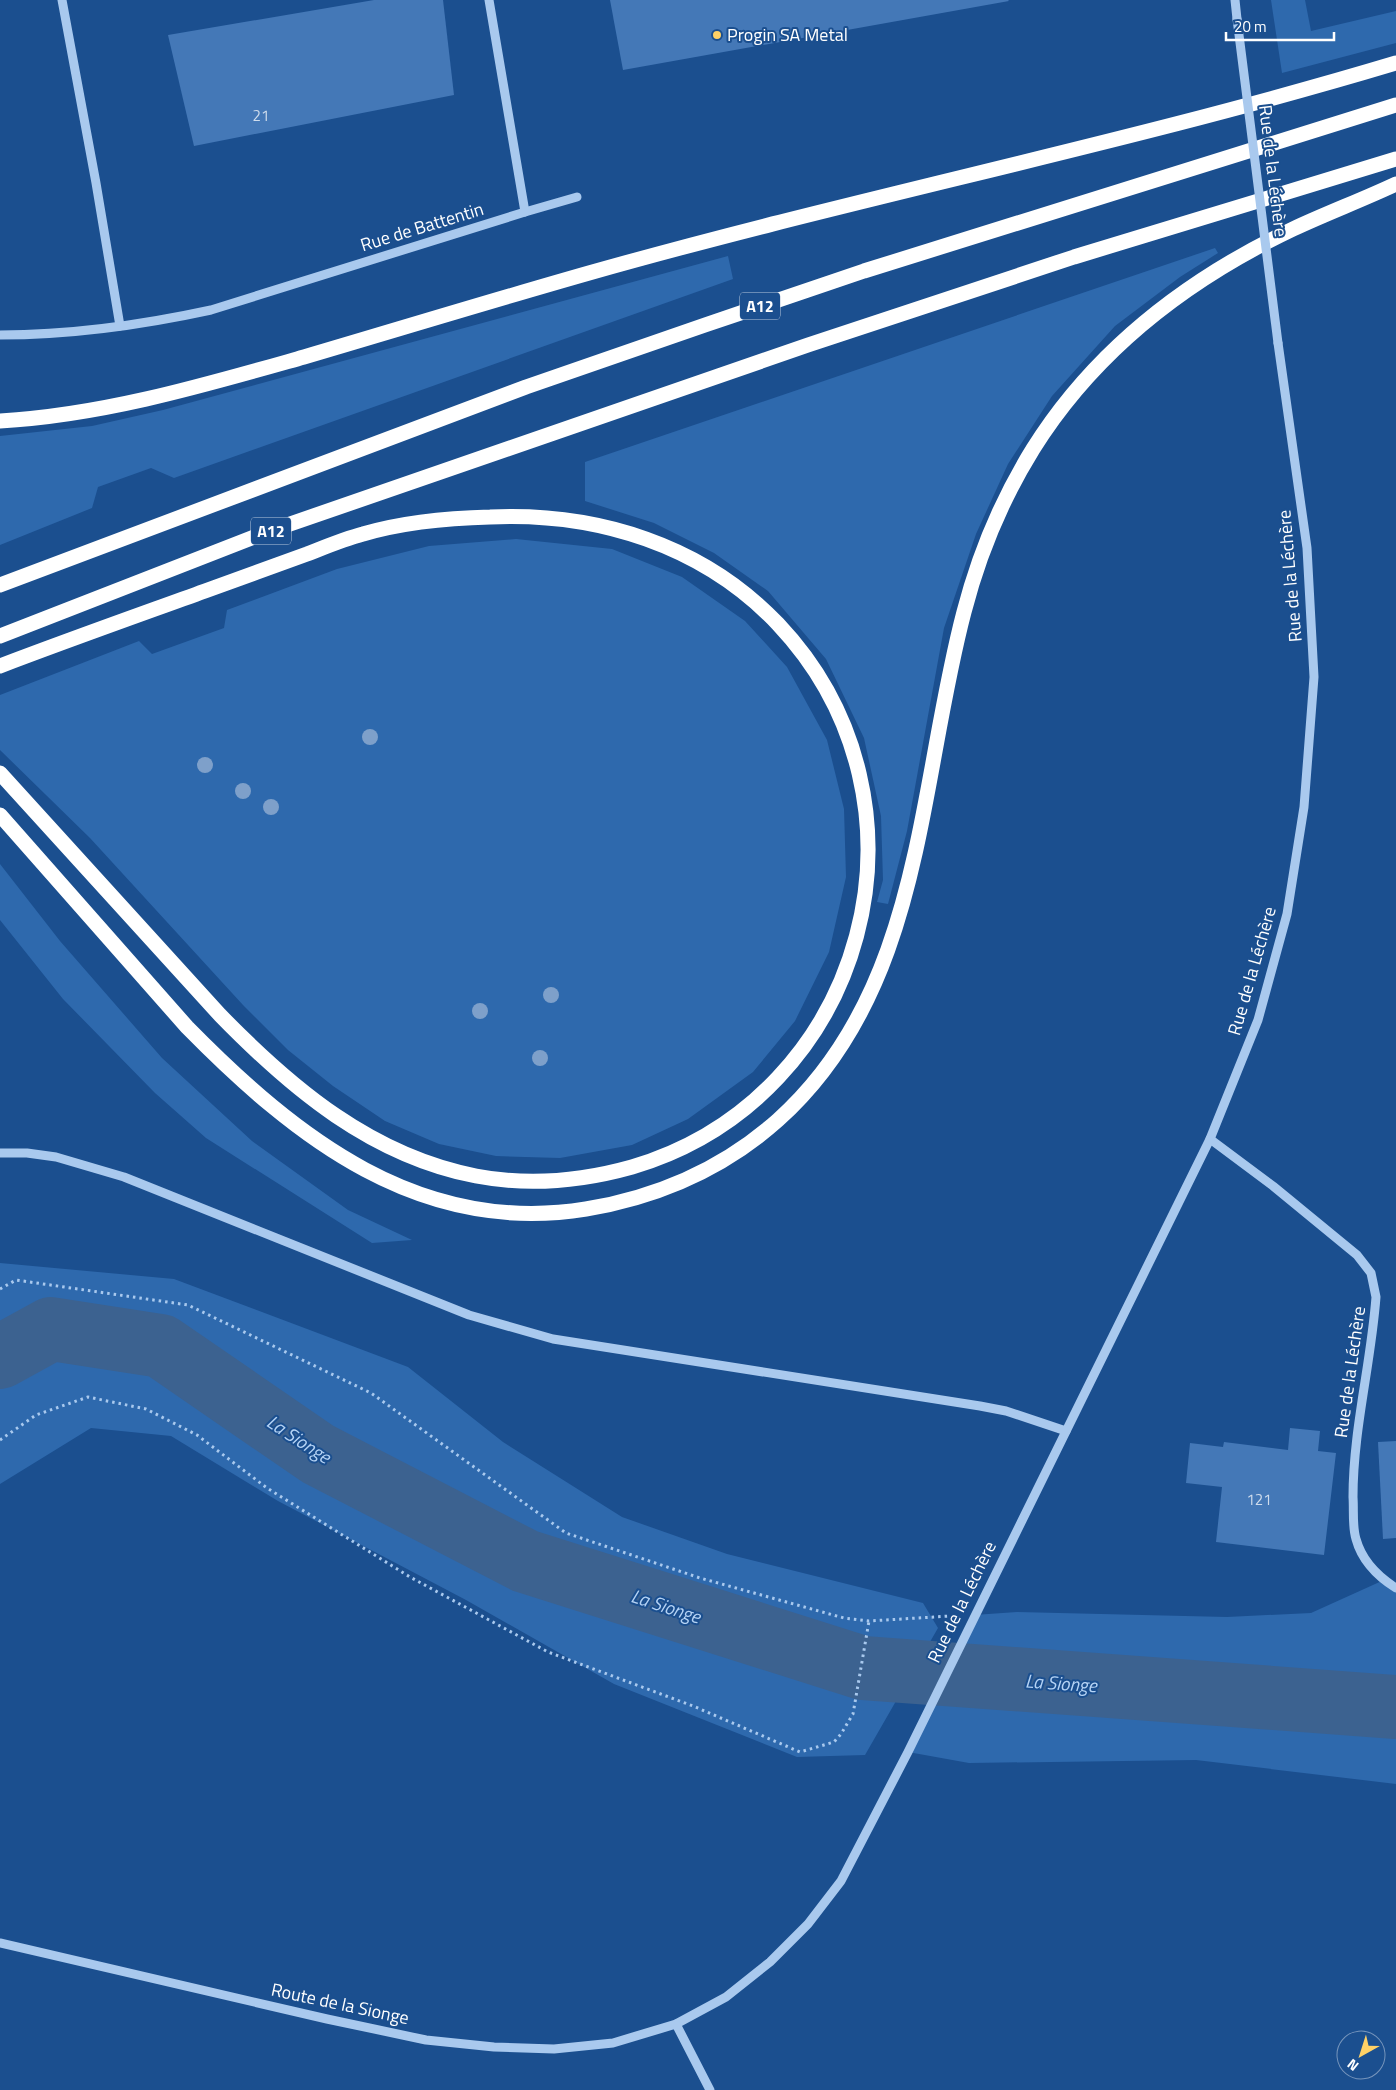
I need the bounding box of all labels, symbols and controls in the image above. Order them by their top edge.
scale bar [1226,10,1334,42]
text: 20 m [1234,15,1267,38]
place label: Progin SA Metal [727,21,848,48]
marker: Progin SA Metal [711,29,723,41]
street label: Rue de la Léchère [1252,103,1295,238]
house number: 21 [253,104,269,127]
street label: Rue de Battentin [357,195,487,258]
road number: A12 [740,292,780,320]
street label: Rue de la Léchère [1270,509,1309,643]
road number: A12 [251,518,291,544]
street label: Rue de la Léchère [1220,903,1283,1038]
street label: Rue de la Léchère [1327,1304,1372,1440]
water label: La Sionge [261,1407,338,1471]
house number: 121 [1246,1488,1272,1511]
street label: Rue de la Léchère [920,1536,1003,1667]
water label: La Sionge [628,1581,706,1631]
water label: La Sionge [1024,1666,1099,1700]
street label: Route de la Sionge [269,1976,412,2031]
north arrow [1336,2030,1386,2080]
text: N [1342,2054,1363,2077]

